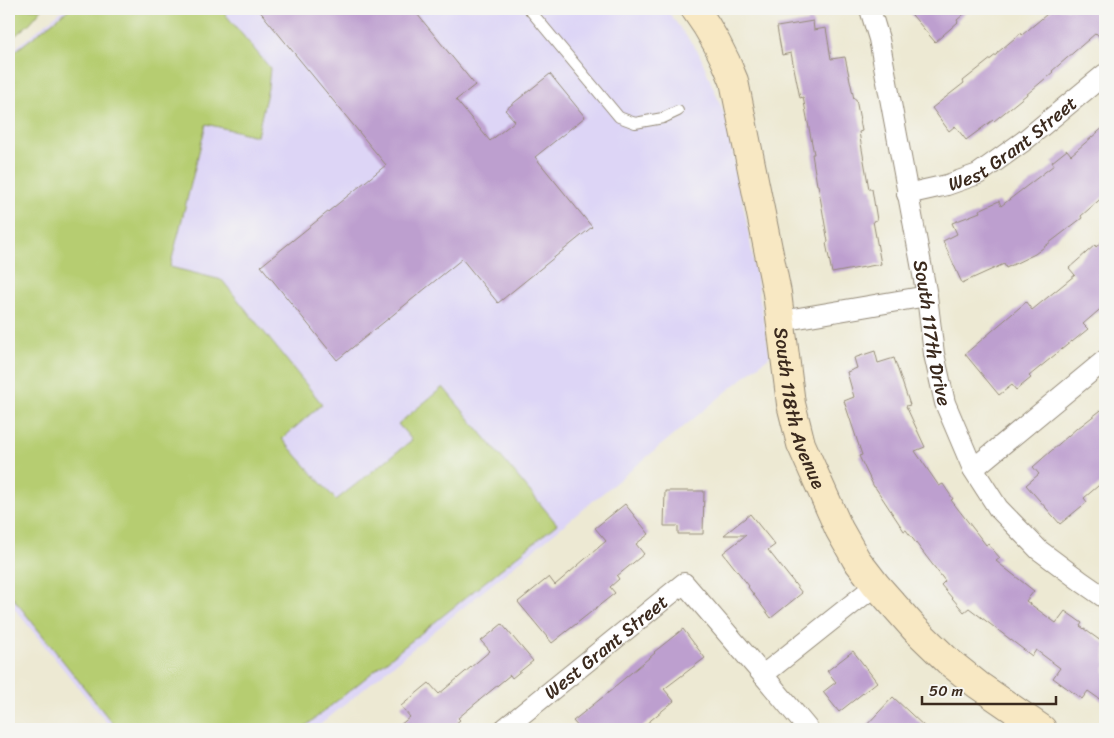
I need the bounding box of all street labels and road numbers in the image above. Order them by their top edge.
street label: West Grant Street [943,87,1085,200]
street label: South 117th Drive [904,257,961,409]
street label: South 118th Avenue [764,325,835,494]
street label: West Grant Street [536,586,676,708]

